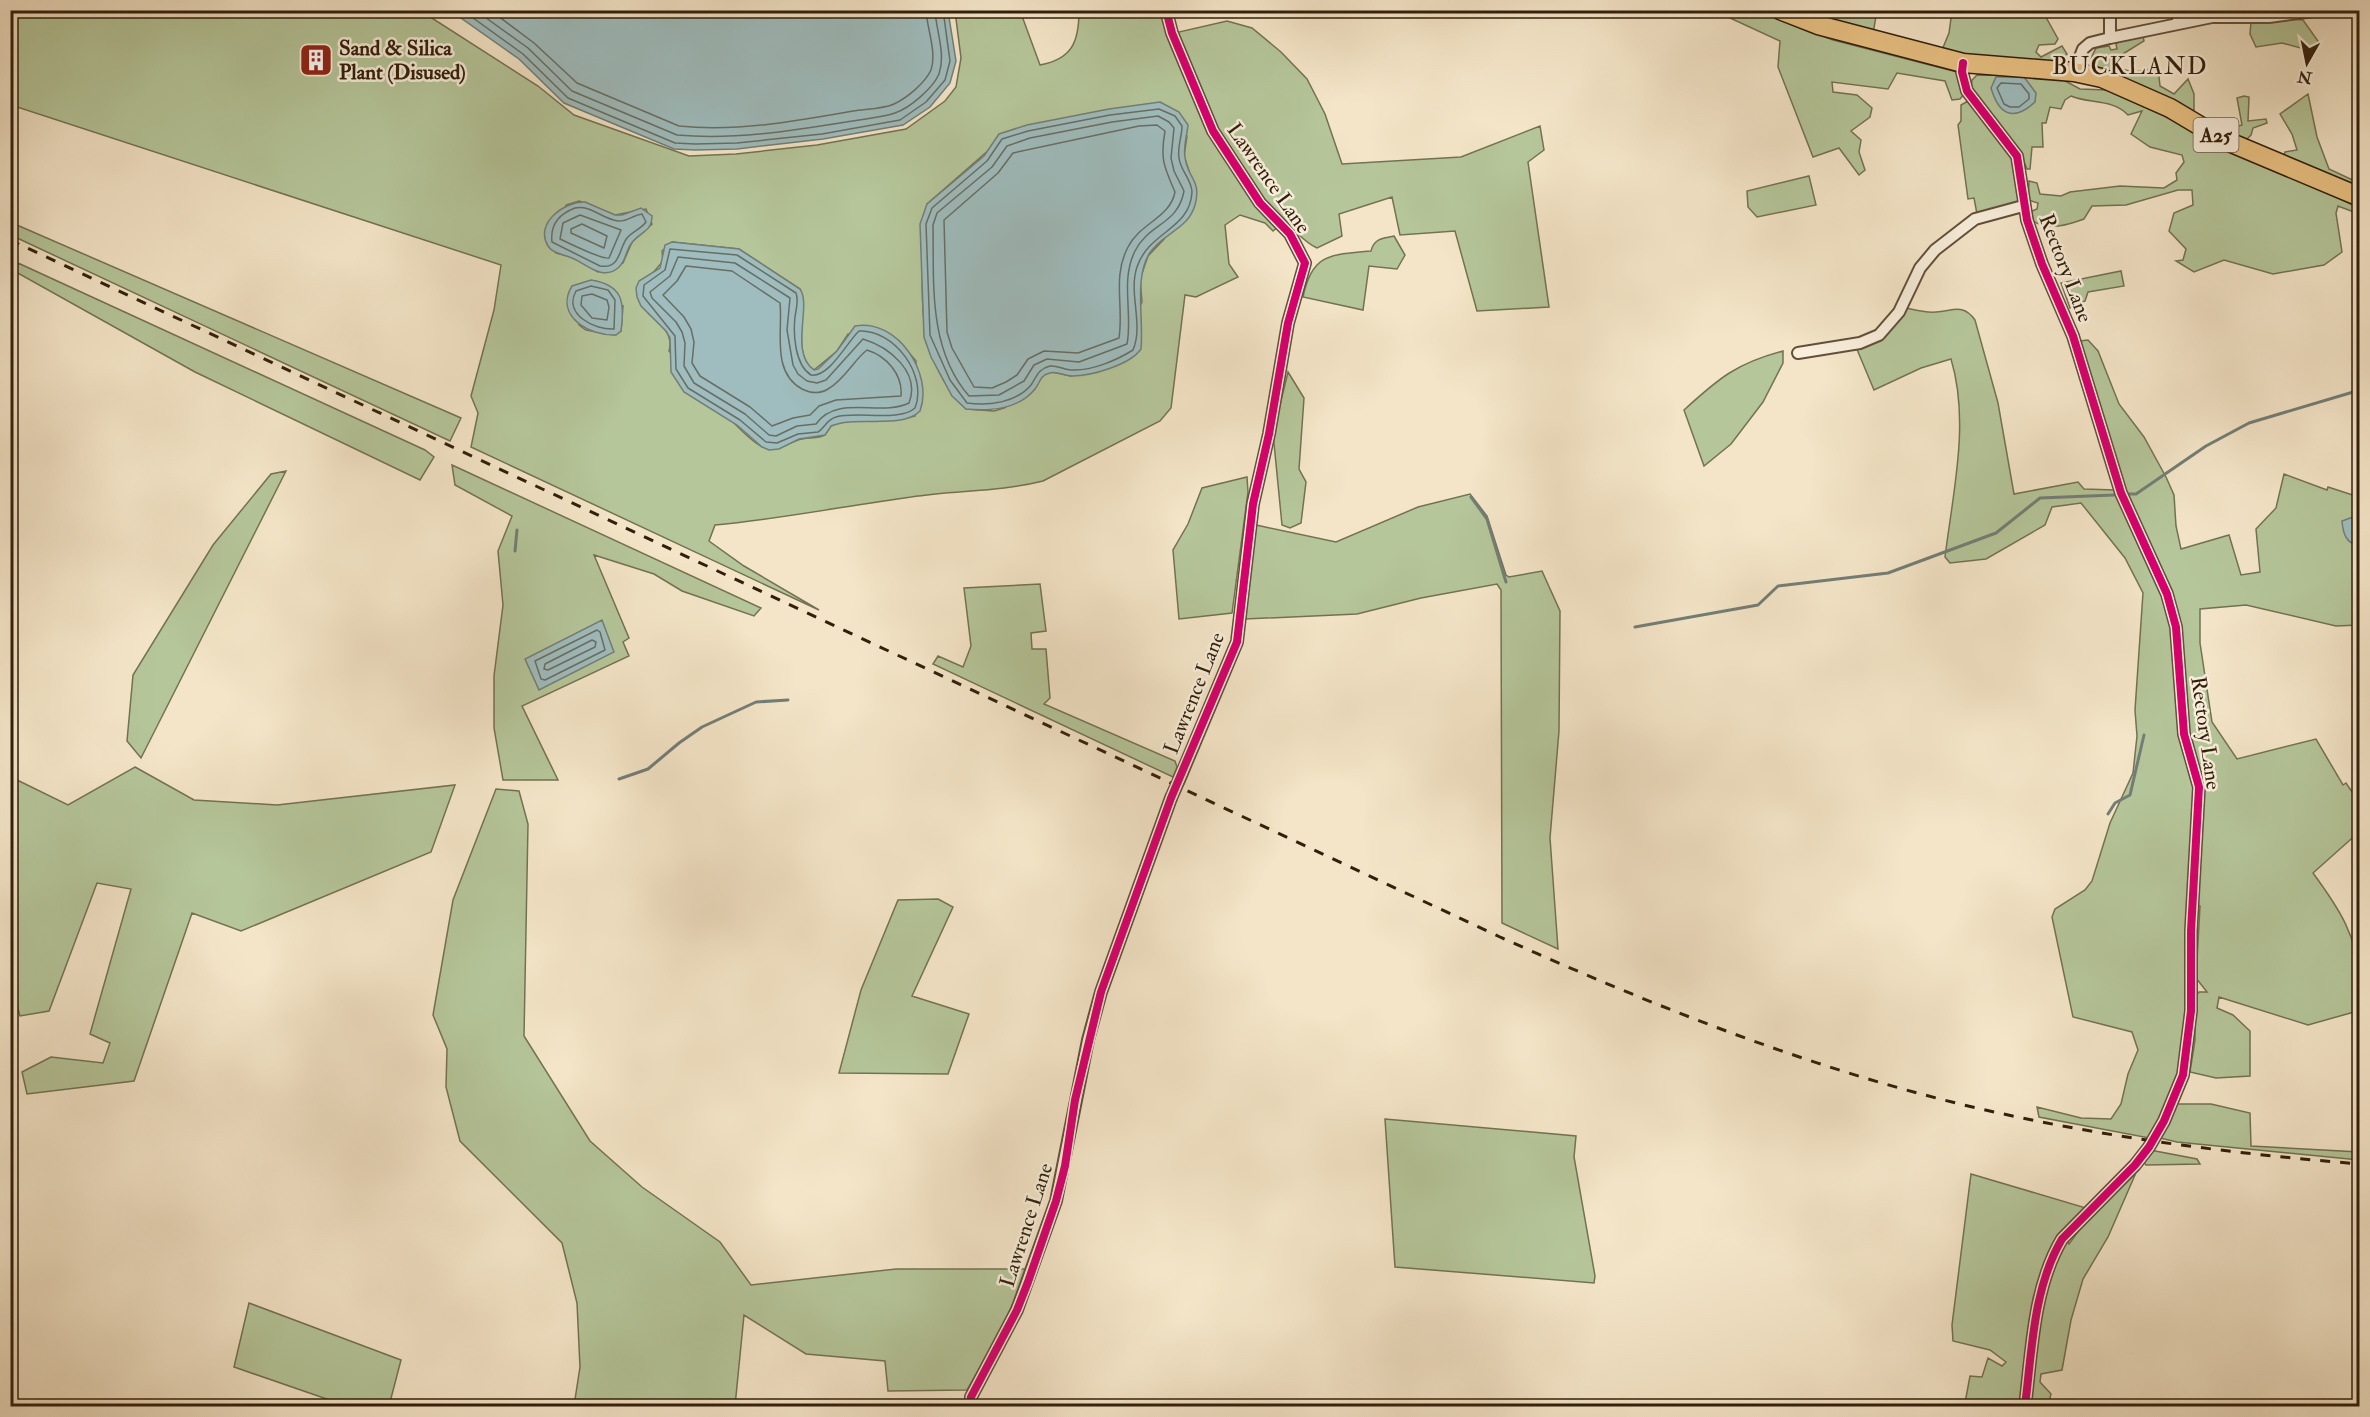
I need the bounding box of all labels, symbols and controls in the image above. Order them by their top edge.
north arrow [2277,33,2337,93]
place label: Sand & Silica Plant (Disused) [339,35,466,86]
building icon: Sand & Silica Plant (Disused) [298,42,334,78]
district label: BUCKLAND [2052,51,2208,82]
text: N [2296,66,2314,88]
street label: Lawrence Lane [1221,118,1317,239]
road number: A25 [2194,118,2238,152]
street label: Rectory Lane [2033,210,2099,326]
street label: Lawrence Lane [1158,628,1231,758]
street label: Rectory Lane [2184,675,2227,792]
street label: Lawrence Lane [994,1159,1059,1291]

